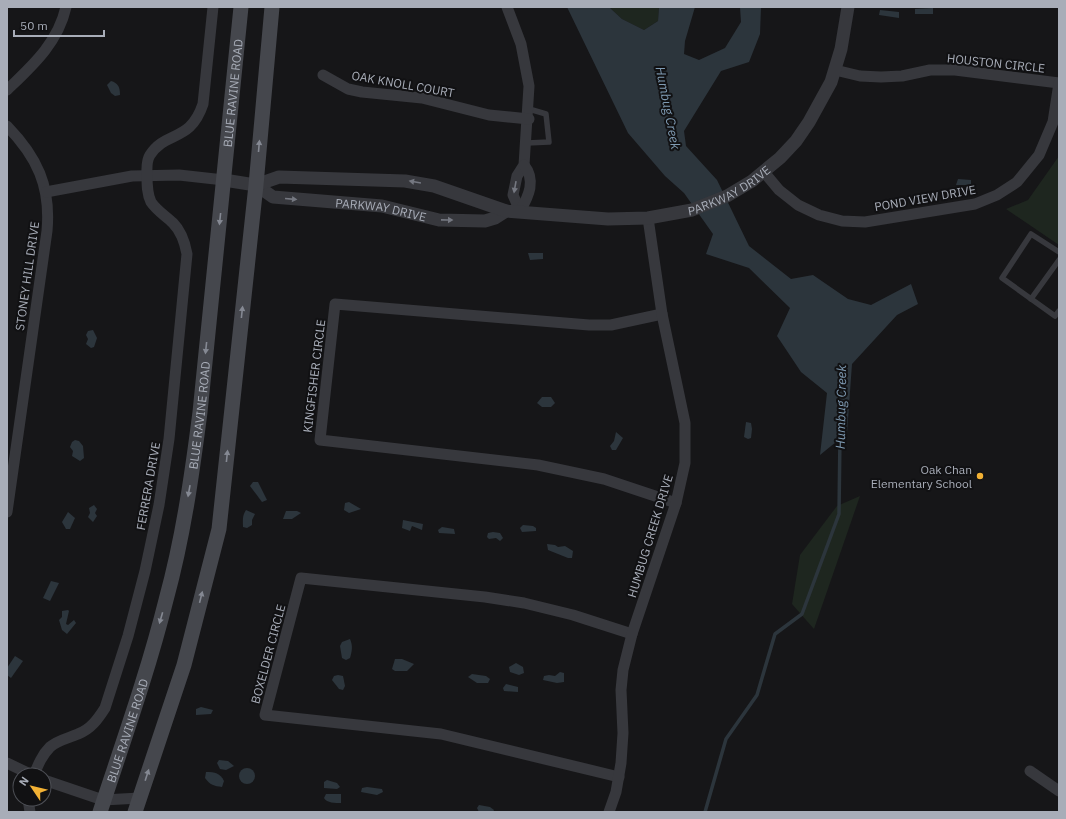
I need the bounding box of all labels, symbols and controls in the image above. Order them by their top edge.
scale bar [14,12,104,38]
text: 50 m [20,18,48,33]
street label: BLUE RAVINE ROAD [219,38,245,148]
street label: HOUSTON CIRCLE [946,50,1046,76]
water label: Humbug Creek [652,65,684,151]
street label: OAK KNOLL COURT [350,68,456,100]
one-way arrow [256,140,263,152]
street label: PARKWAY DRIVE [687,162,773,218]
one-way arrow [409,179,421,185]
one-way arrow [511,181,517,193]
street label: POND VIEW DRIVE [873,182,977,214]
one-way arrow [285,195,297,202]
street label: PARKWAY DRIVE [335,195,428,224]
one-way arrow [216,213,223,225]
one-way arrow [441,217,454,223]
street label: STONEY HILL DRIVE [12,220,42,332]
one-way arrow [239,306,246,319]
street label: KINGFISHER CIRCLE [300,319,328,433]
one-way arrow [203,342,210,354]
street label: BLUE RAVINE ROAD [185,361,213,470]
water label: Humbug Creek [832,365,850,449]
street label: FERRERA DRIVE [133,441,163,531]
one-way arrow [223,450,230,462]
place label: Oak Chan Elementary School [871,462,972,491]
marker: Oak Chan Elementary School [975,471,985,481]
street label: HUMBUG CREEK DRIVE [624,473,676,599]
one-way arrow [186,485,192,497]
one-way arrow [198,591,204,603]
street label: BOXELDER CIRCLE [248,603,288,705]
one-way arrow [158,612,164,624]
street label: BLUE RAVINE ROAD [103,677,151,784]
north arrow [12,767,52,807]
one-way arrow [145,769,151,781]
text: N [16,774,32,789]

